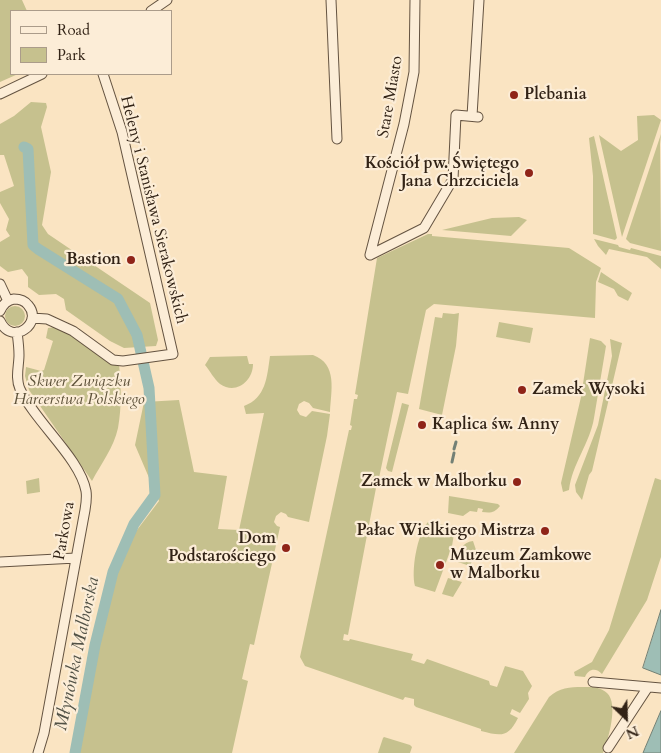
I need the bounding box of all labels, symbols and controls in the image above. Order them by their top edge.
legend [10,10,172,75]
text: Road [57,20,90,40]
text: Park [57,45,86,65]
street label: Stare Miasto [374,55,408,139]
place label: Plebania [524,85,587,105]
marker: Plebania [508,89,520,101]
street label: Heleny i Stanisława Sierakowskich [115,94,191,326]
place label: Kościół pw. Świętego Jana Chrzciciela [365,154,519,192]
marker: Kościół pw. Świętego Jana Chrzciciela [523,167,535,179]
place label: Bastion [66,250,121,270]
marker: Bastion [125,254,137,266]
park label: Skwer Związku Harcerstwa Polskiego [13,372,145,410]
place label: Zamek Wysoki [532,380,645,400]
marker: Zamek Wysoki [516,384,528,396]
place label: Kaplica św. Anny [432,415,559,435]
marker: Kaplica św. Anny [416,419,428,431]
place label: Zamek w Malborku [361,472,507,492]
marker: Zamek w Malborku [511,476,523,488]
street label: Parkowa [50,500,80,562]
place label: Pałac Wielkiego Mistrza [357,521,535,541]
marker: Pałac Wielkiego Mistrza [539,525,551,537]
place label: Dom Podstarościego [168,529,276,567]
marker: Dom Podstarościego [280,542,292,554]
place label: Muzeum Zamkowe w Malborku [450,546,592,584]
marker: Muzeum Zamkowe w Malborku [434,559,446,571]
water label: Młynówka Malborska [51,575,105,733]
north arrow [601,693,651,743]
text: N [623,721,642,743]

